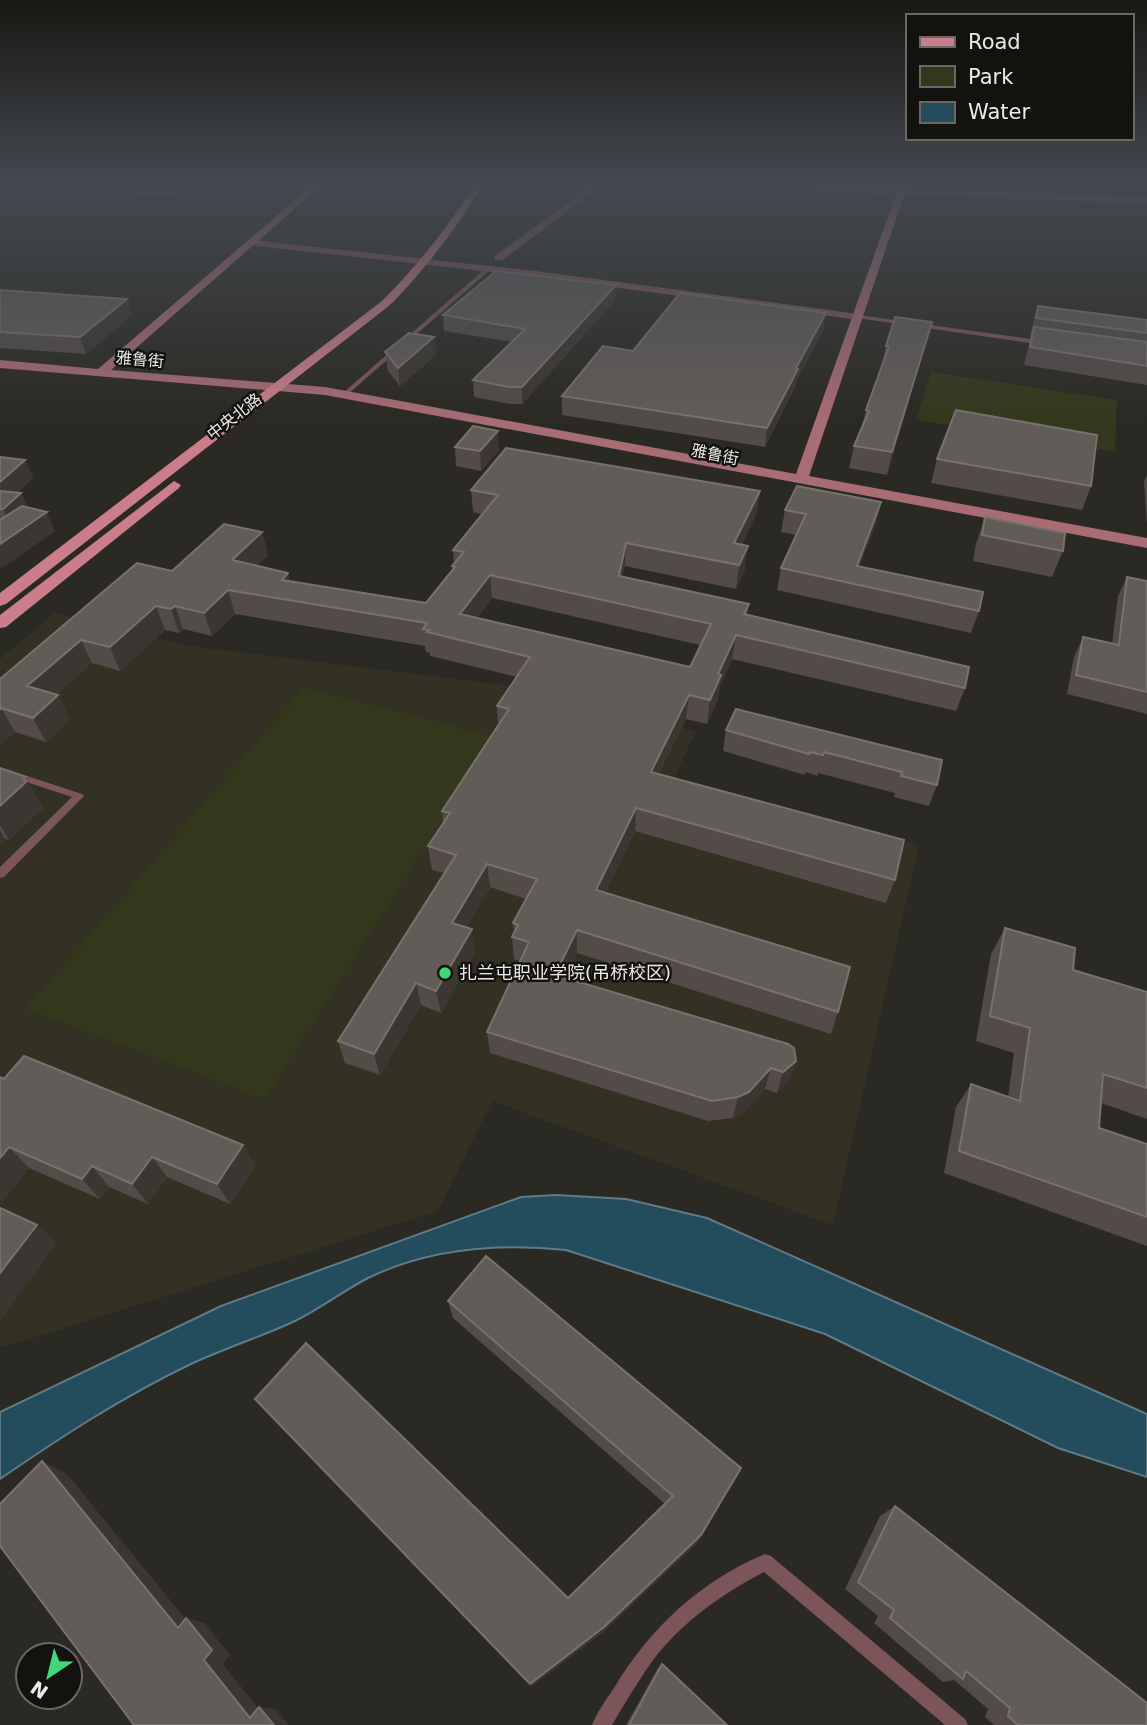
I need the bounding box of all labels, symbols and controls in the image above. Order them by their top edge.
legend [906,14,1133,140]
text: Road [968,30,1021,54]
text: Park [968,65,1014,89]
text: Water [968,100,1030,124]
street label: 雅鲁街 [115,348,165,371]
street label: 中央北路 [203,389,265,444]
street label: 雅鲁街 [690,441,740,468]
place label: 扎兰屯职业学院(吊桥校区) [459,962,671,983]
marker: 扎兰屯职业学院(吊桥校区) [437,965,453,981]
north arrow [14,1641,84,1711]
text: N [26,1676,52,1703]

